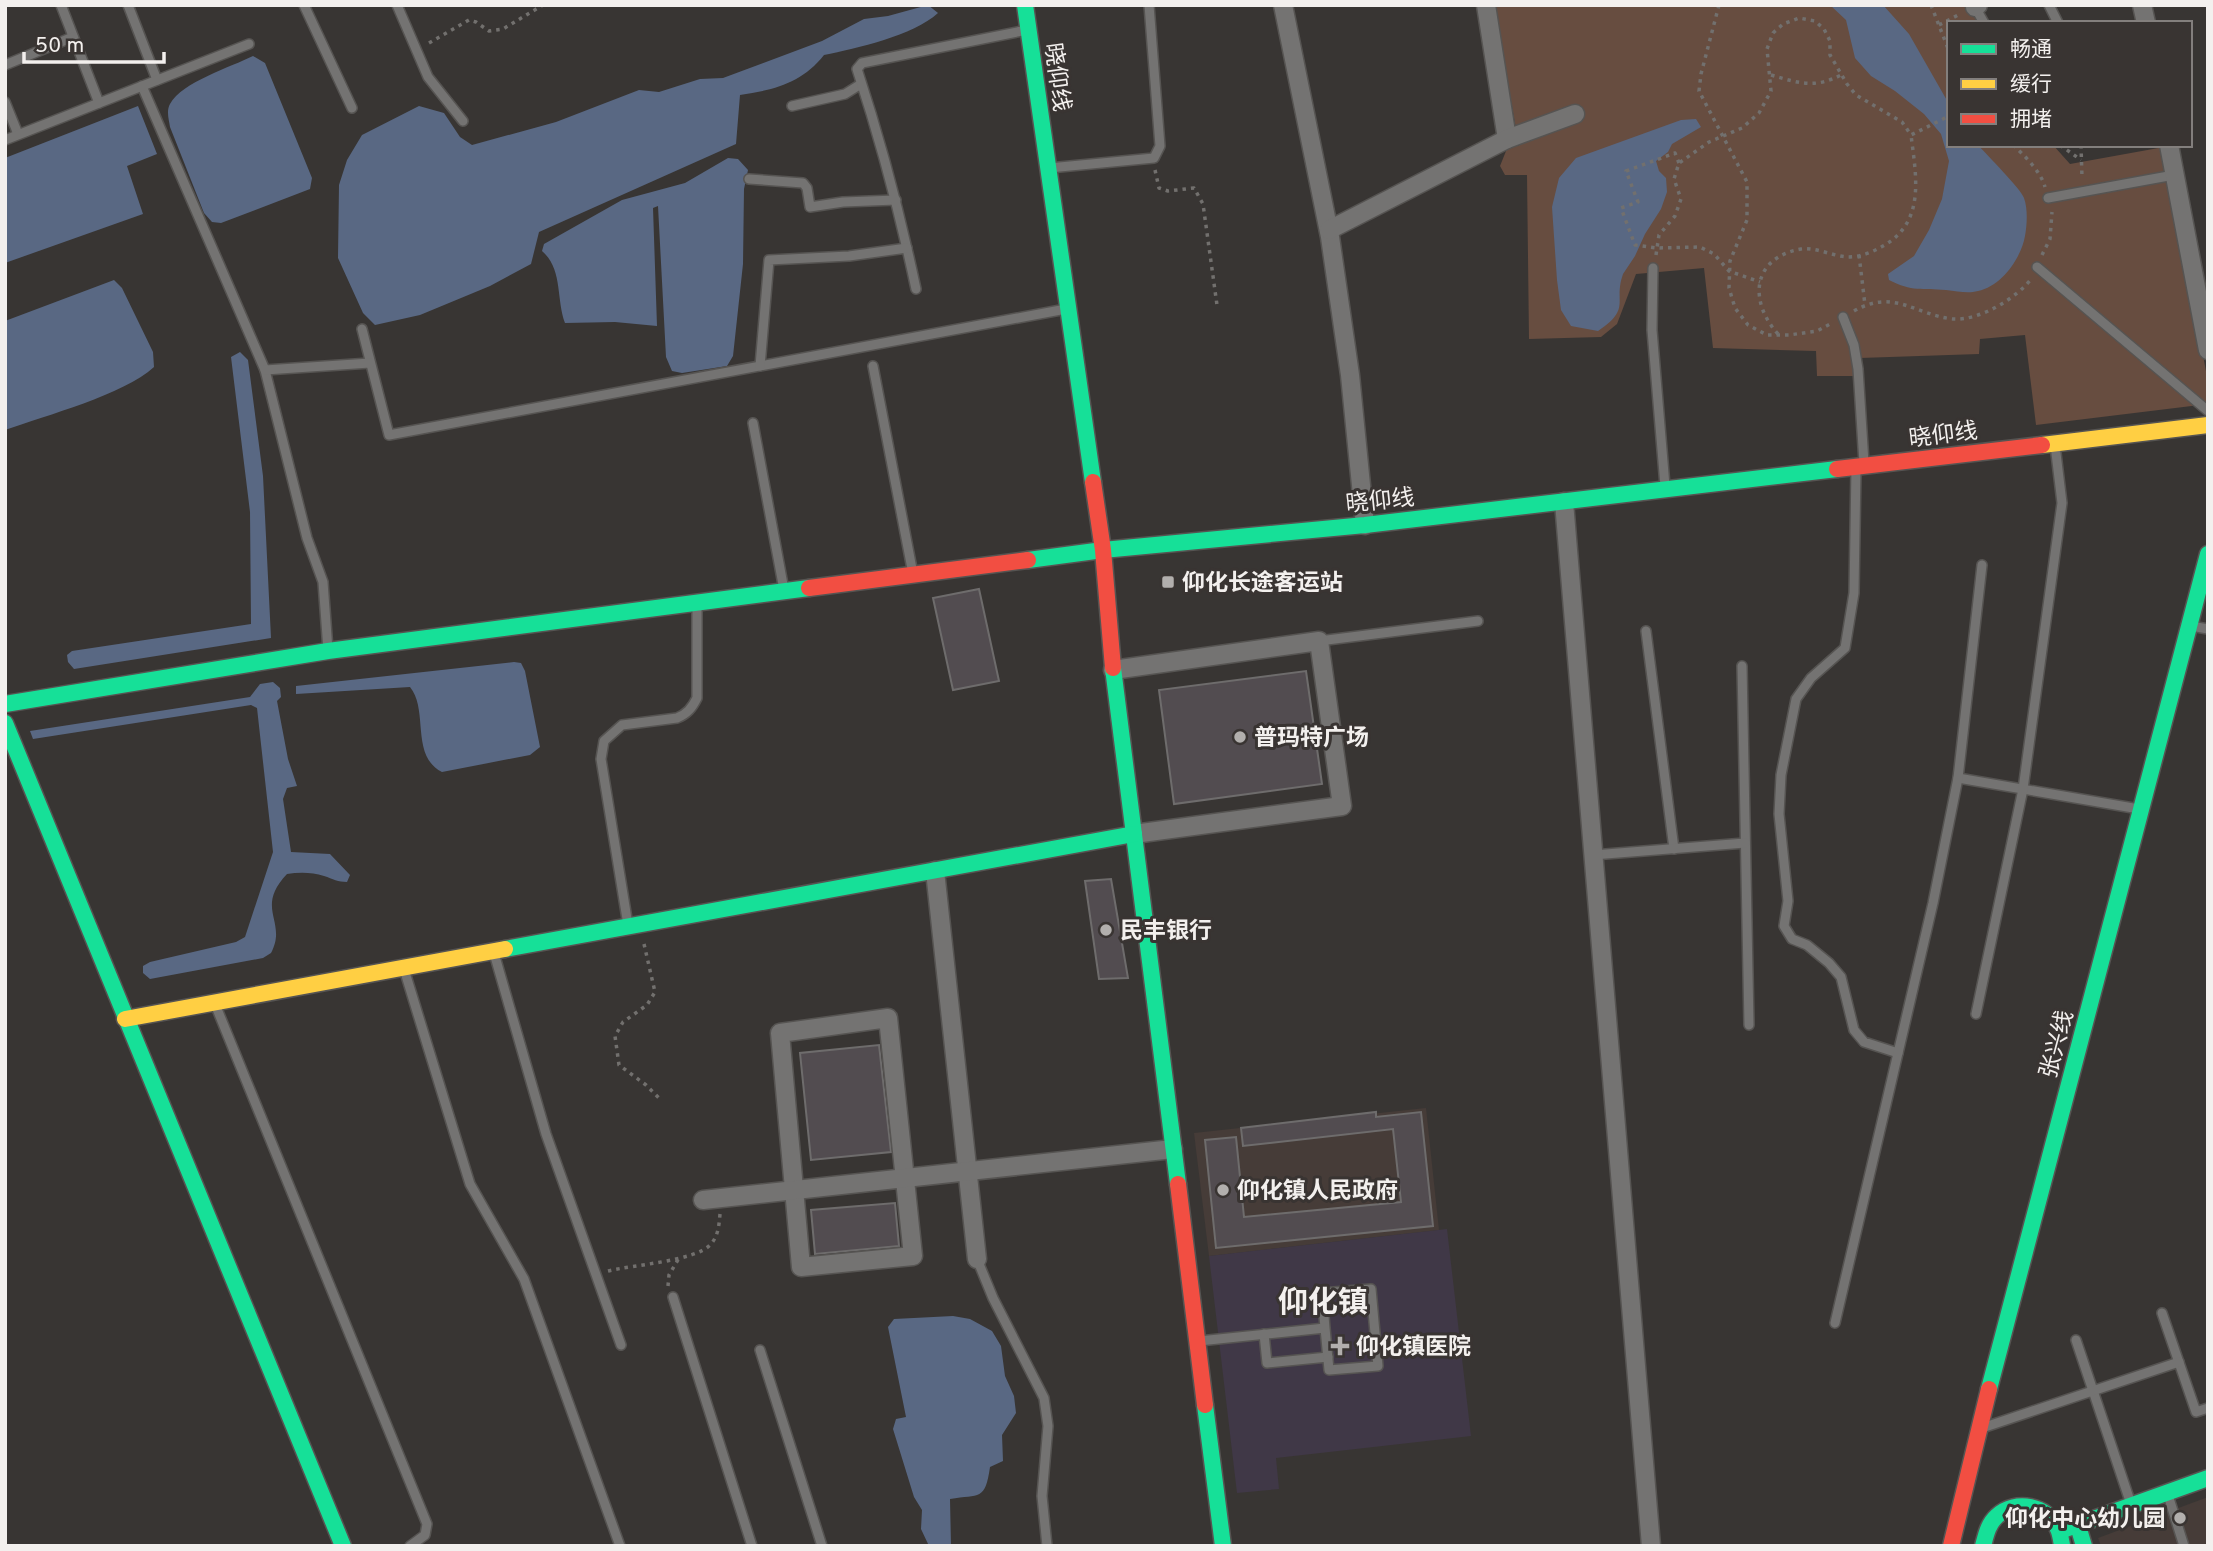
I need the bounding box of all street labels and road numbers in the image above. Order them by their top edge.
street label: 晓仰线 [1036,41,1075,114]
street label: 晓仰线 [1907,418,1979,455]
street label: 晓仰线 [1344,484,1416,521]
street label: 张兴线 [2035,1008,2081,1082]

